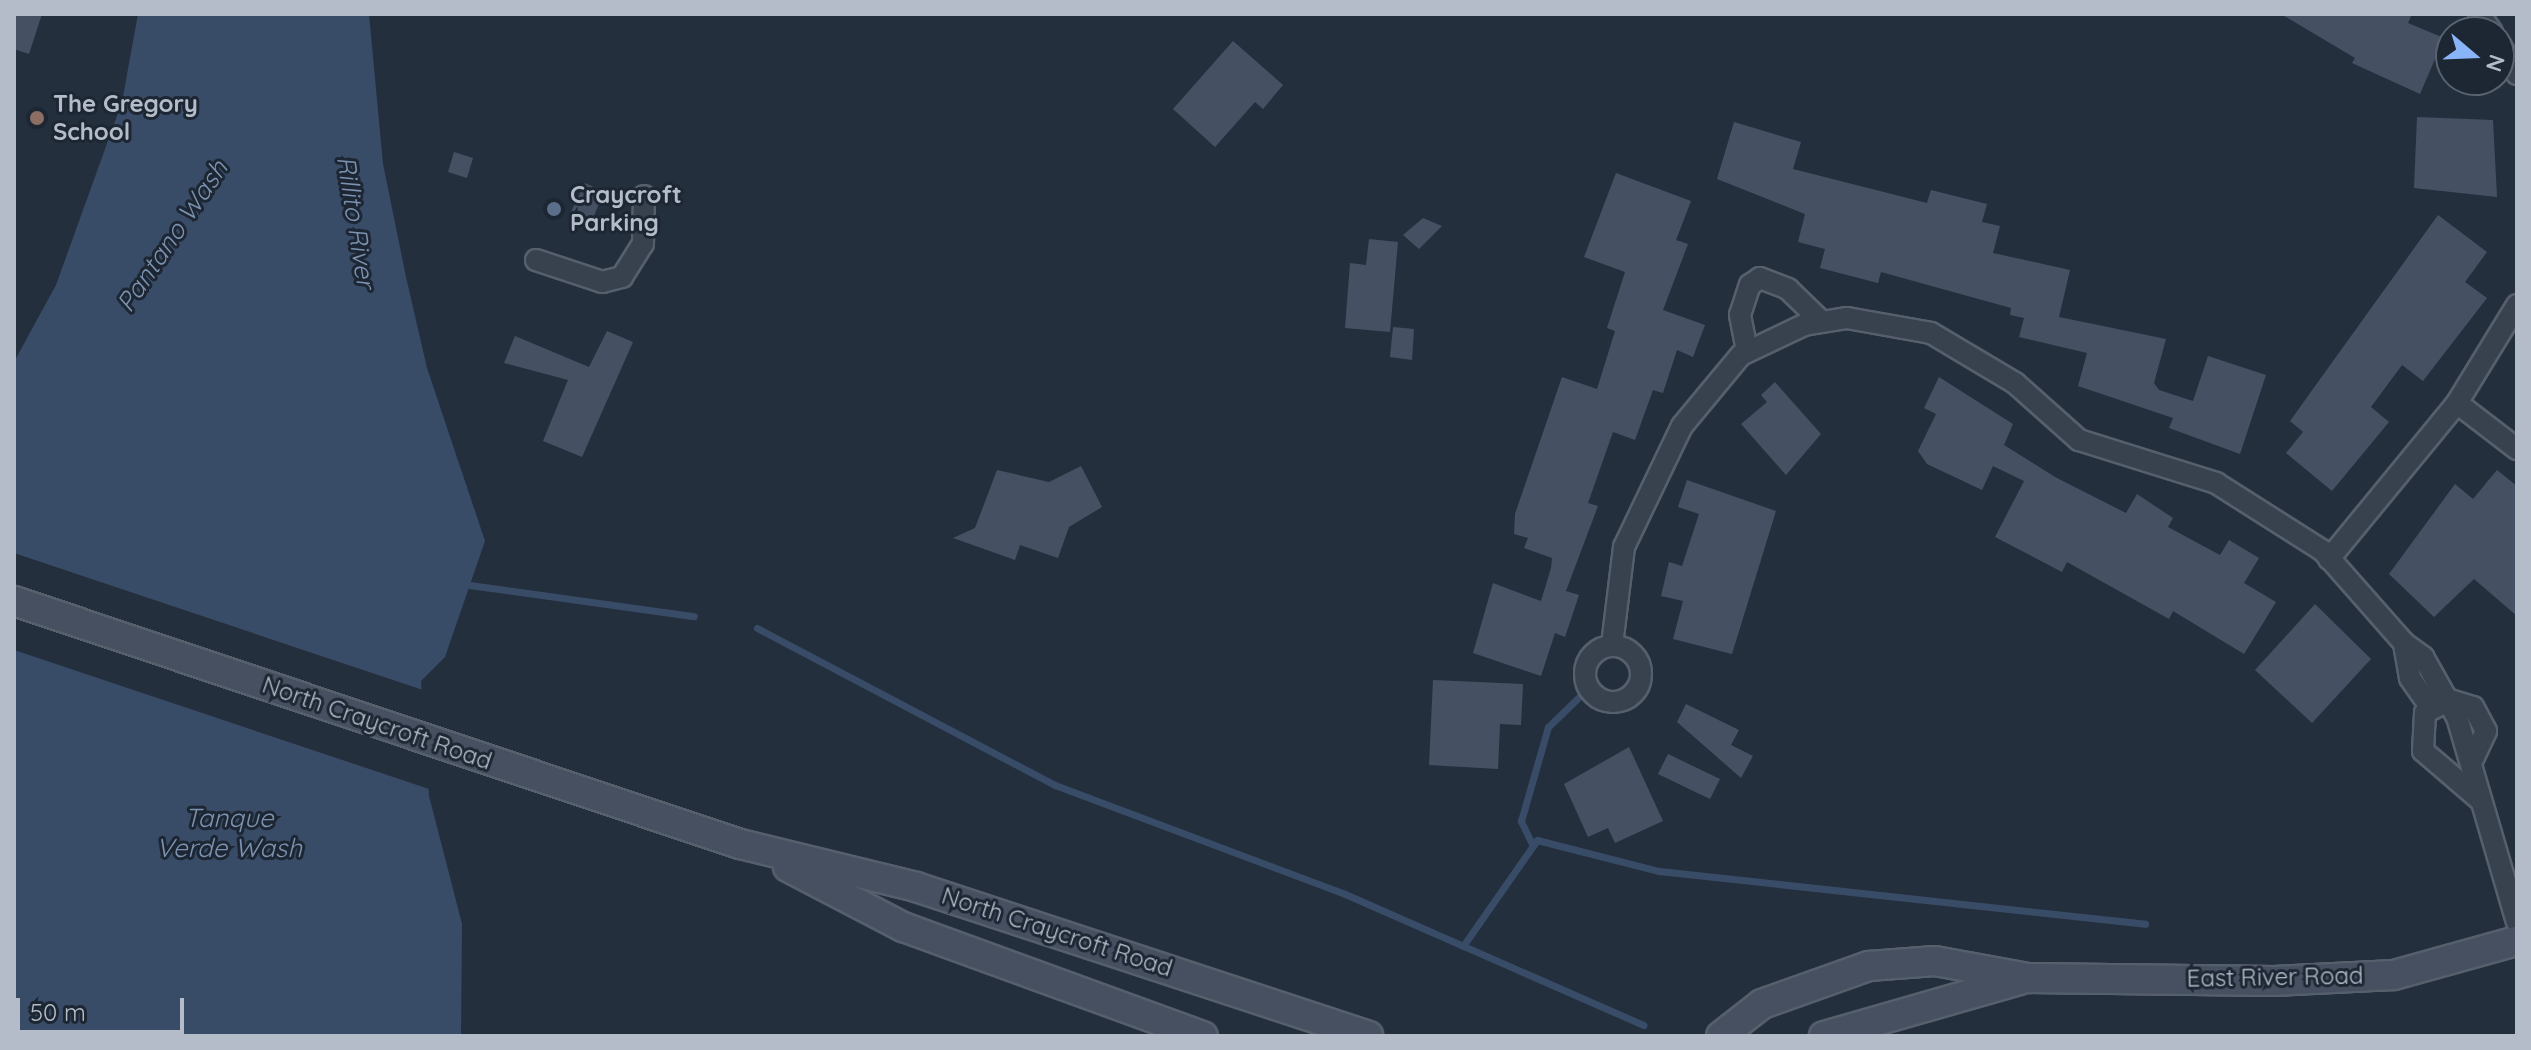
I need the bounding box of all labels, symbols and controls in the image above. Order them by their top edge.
north arrow [2435,16,2515,96]
text: N [2480,51,2512,75]
place label: The Gregory School [53,90,198,146]
marker: The Gregory School [28,109,46,127]
water label: Pantano Wash [110,154,234,318]
water label: Rillito River [330,154,382,290]
place label: Craycroft Parking [570,181,682,237]
marker: Craycroft Parking [545,200,563,218]
street label: North Craycroft Road [258,670,496,776]
water label: Tanque Verde Wash [156,802,302,864]
street label: North Craycroft Road [938,881,1176,983]
street label: East River Road [2186,961,2364,993]
scale bar [20,982,188,1032]
text: 50 m [30,997,86,1027]

